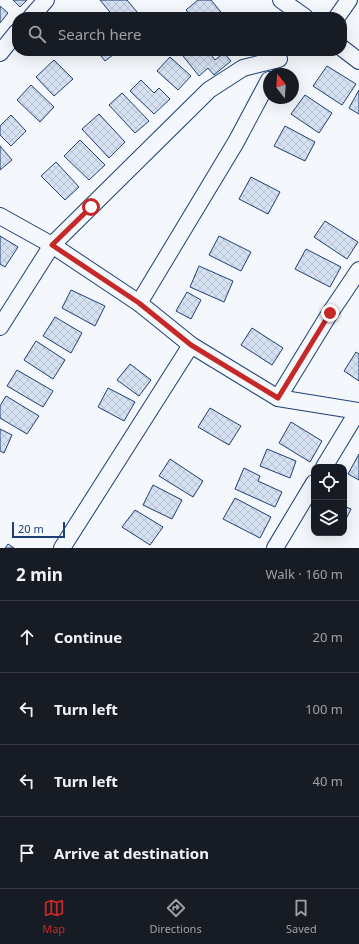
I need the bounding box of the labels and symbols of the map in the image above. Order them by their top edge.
north arrow [263,68,299,104]
route start [82,198,100,216]
route end [321,304,339,322]
scale bar [12,520,65,539]

